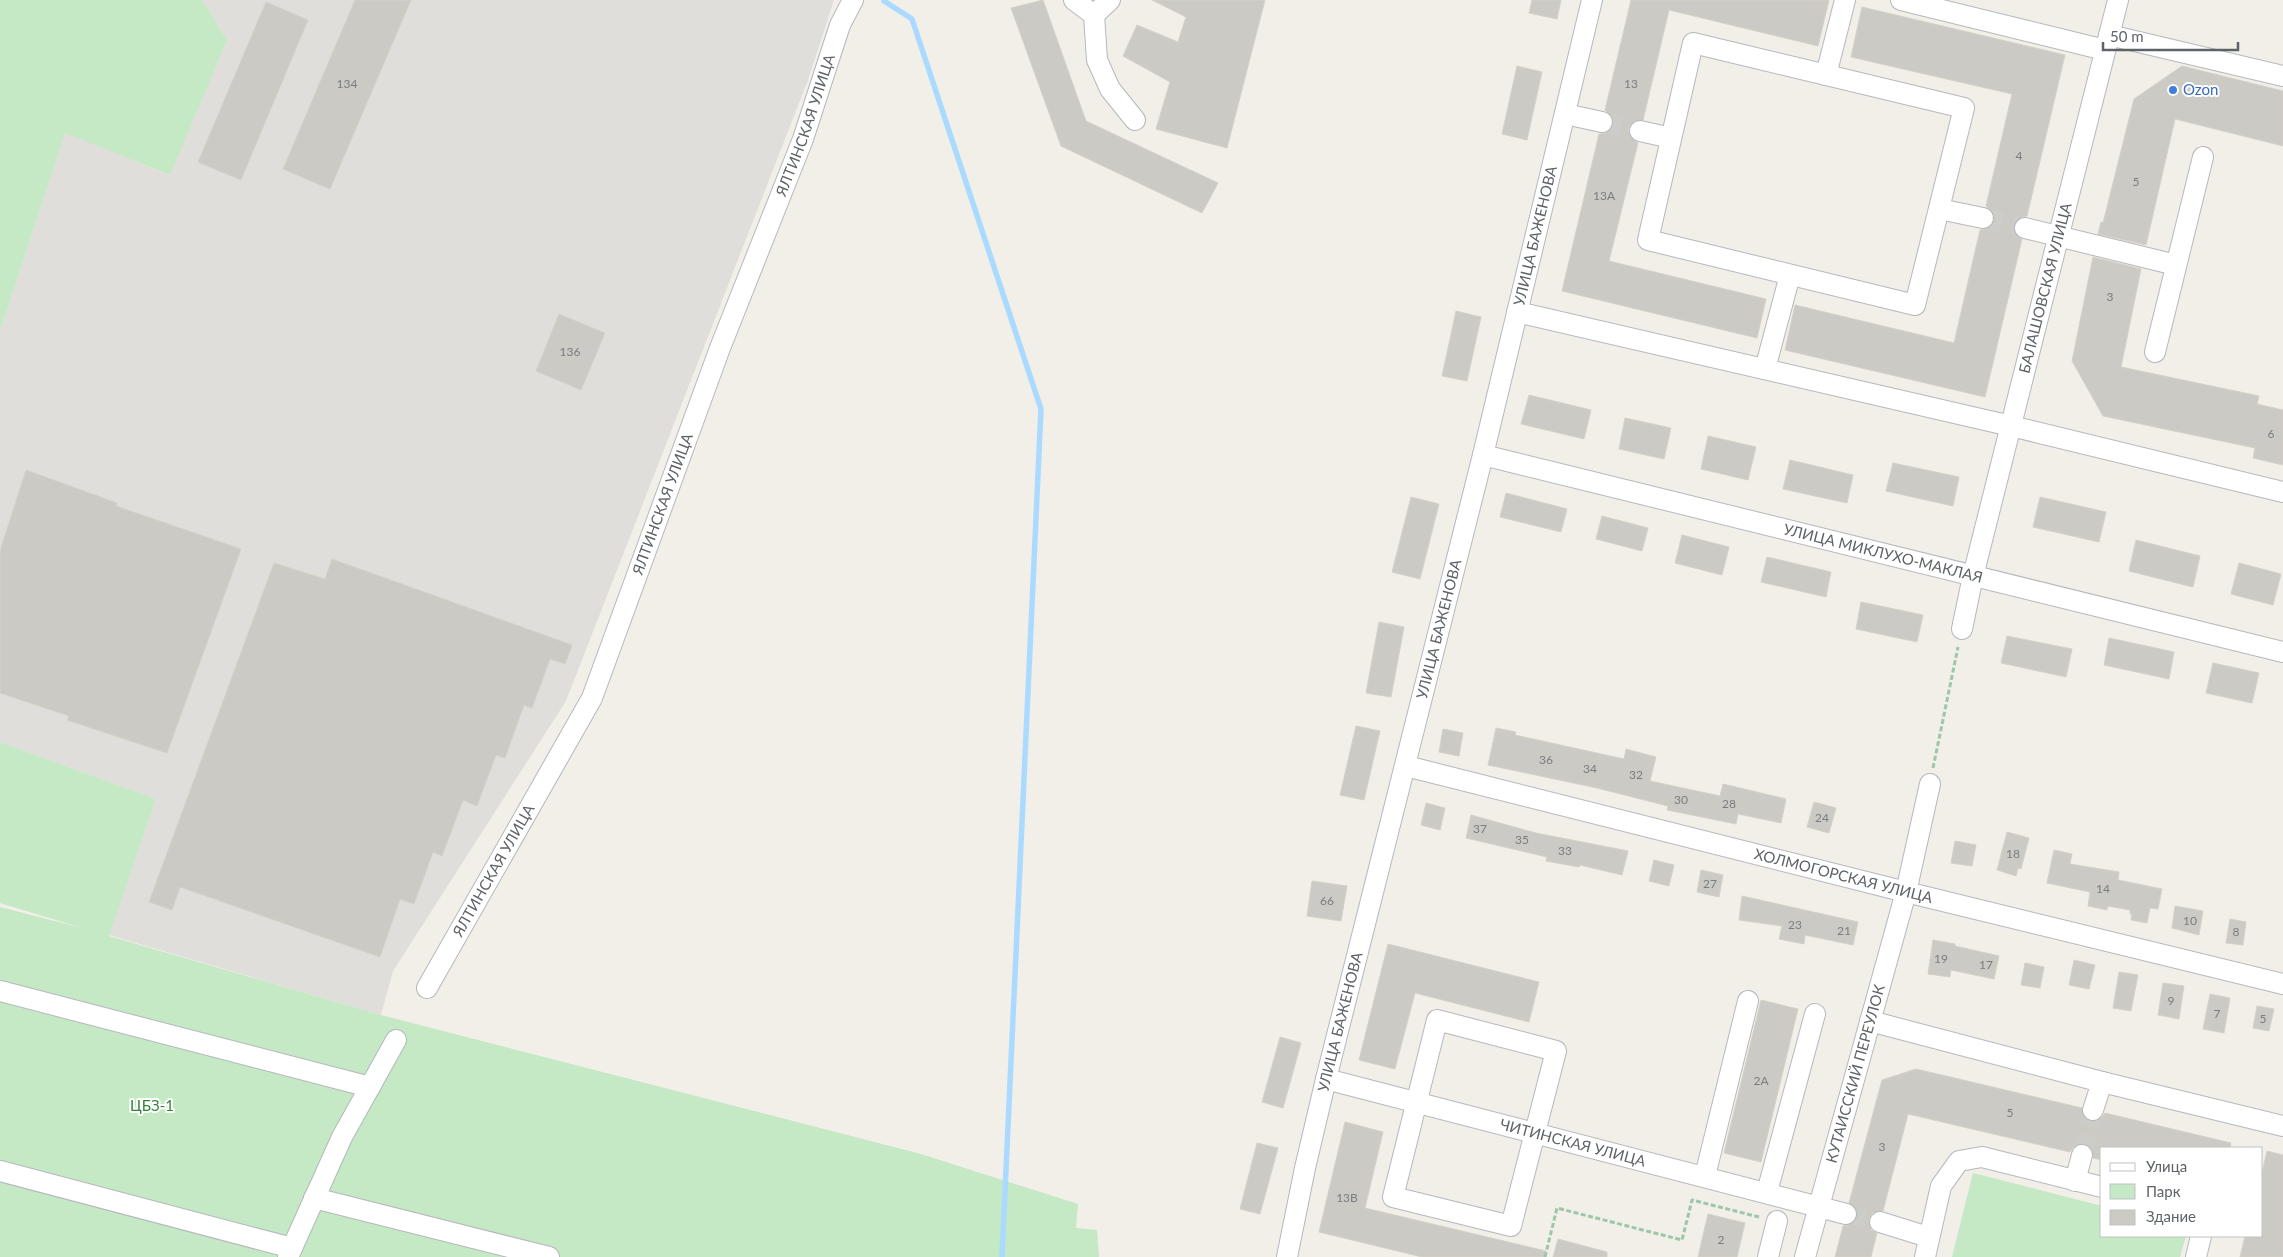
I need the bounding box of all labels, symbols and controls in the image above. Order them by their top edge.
scale bar [2103,20,2238,52]
text: 50 m [2110,27,2144,45]
street label: ЯЛТИНСКАЯ УЛИЦА [771,51,838,199]
house number: 134 [337,76,357,91]
house number: 13 [1624,76,1638,91]
place label: Ozon [2183,80,2218,98]
marker: Ozon [2167,84,2179,96]
house number: 4 [2016,148,2023,163]
street label: УЛИЦА БАЖЕНОВА [1509,163,1560,307]
house number: 5 [2133,174,2140,189]
house number: 13А [1593,188,1616,203]
street label: БАЛАШОВСКАЯ УЛИЦА [2014,200,2075,375]
house number: 3 [2107,289,2114,304]
house number: 136 [560,344,580,359]
house number: 6 [2268,426,2275,441]
street label: ЯЛТИНСКАЯ УЛИЦА [627,430,696,578]
street label: УЛИЦА МИКЛУХО-МАКЛАЯ [1782,519,1985,586]
street label: УЛИЦА БАЖЕНОВА [1412,557,1465,701]
house number: 36 [1539,752,1553,767]
house number: 34 [1583,761,1597,776]
house number: 32 [1629,767,1643,782]
house number: 30 [1674,792,1688,807]
house number: 28 [1722,796,1736,811]
street label: ЯЛТИНСКАЯ УЛИЦА [448,800,538,940]
house number: 24 [1815,810,1829,825]
house number: 37 [1473,821,1487,836]
house number: 35 [1515,832,1529,847]
house number: 33 [1558,843,1572,858]
street label: ХОЛМОГОРСКАЯ УЛИЦА [1753,844,1935,906]
house number: 18 [2006,846,2020,861]
house number: 27 [1703,876,1717,891]
house number: 14 [2096,881,2110,896]
house number: 66 [1320,893,1334,908]
house number: 10 [2183,913,2197,928]
house number: 23 [1788,917,1802,932]
house number: 21 [1837,923,1851,938]
house number: 8 [2233,924,2240,939]
street label: УЛИЦА БАЖЕНОВА [1313,949,1366,1093]
house number: 19 [1934,951,1948,966]
house number: 17 [1979,957,1993,972]
street label: КУТАИССКИЙ ПЕРЕУЛОК [1821,982,1888,1165]
house number: 9 [2168,993,2175,1008]
house number: 7 [2214,1006,2221,1021]
house number: 5 [2260,1011,2267,1026]
house number: 2А [1753,1073,1769,1088]
park label: ЦБЗ-1 [130,1096,174,1114]
house number: 5 [2007,1105,2014,1120]
street label: ЧИТИНСКАЯ УЛИЦА [1498,1115,1649,1170]
house number: 3 [1879,1139,1886,1154]
legend [2100,1147,2263,1237]
text: Улица [2146,1157,2187,1175]
text: Парк [2146,1182,2181,1200]
house number: 13В [1336,1190,1358,1205]
text: Здание [2146,1207,2196,1225]
house number: 2 [1718,1232,1725,1247]

